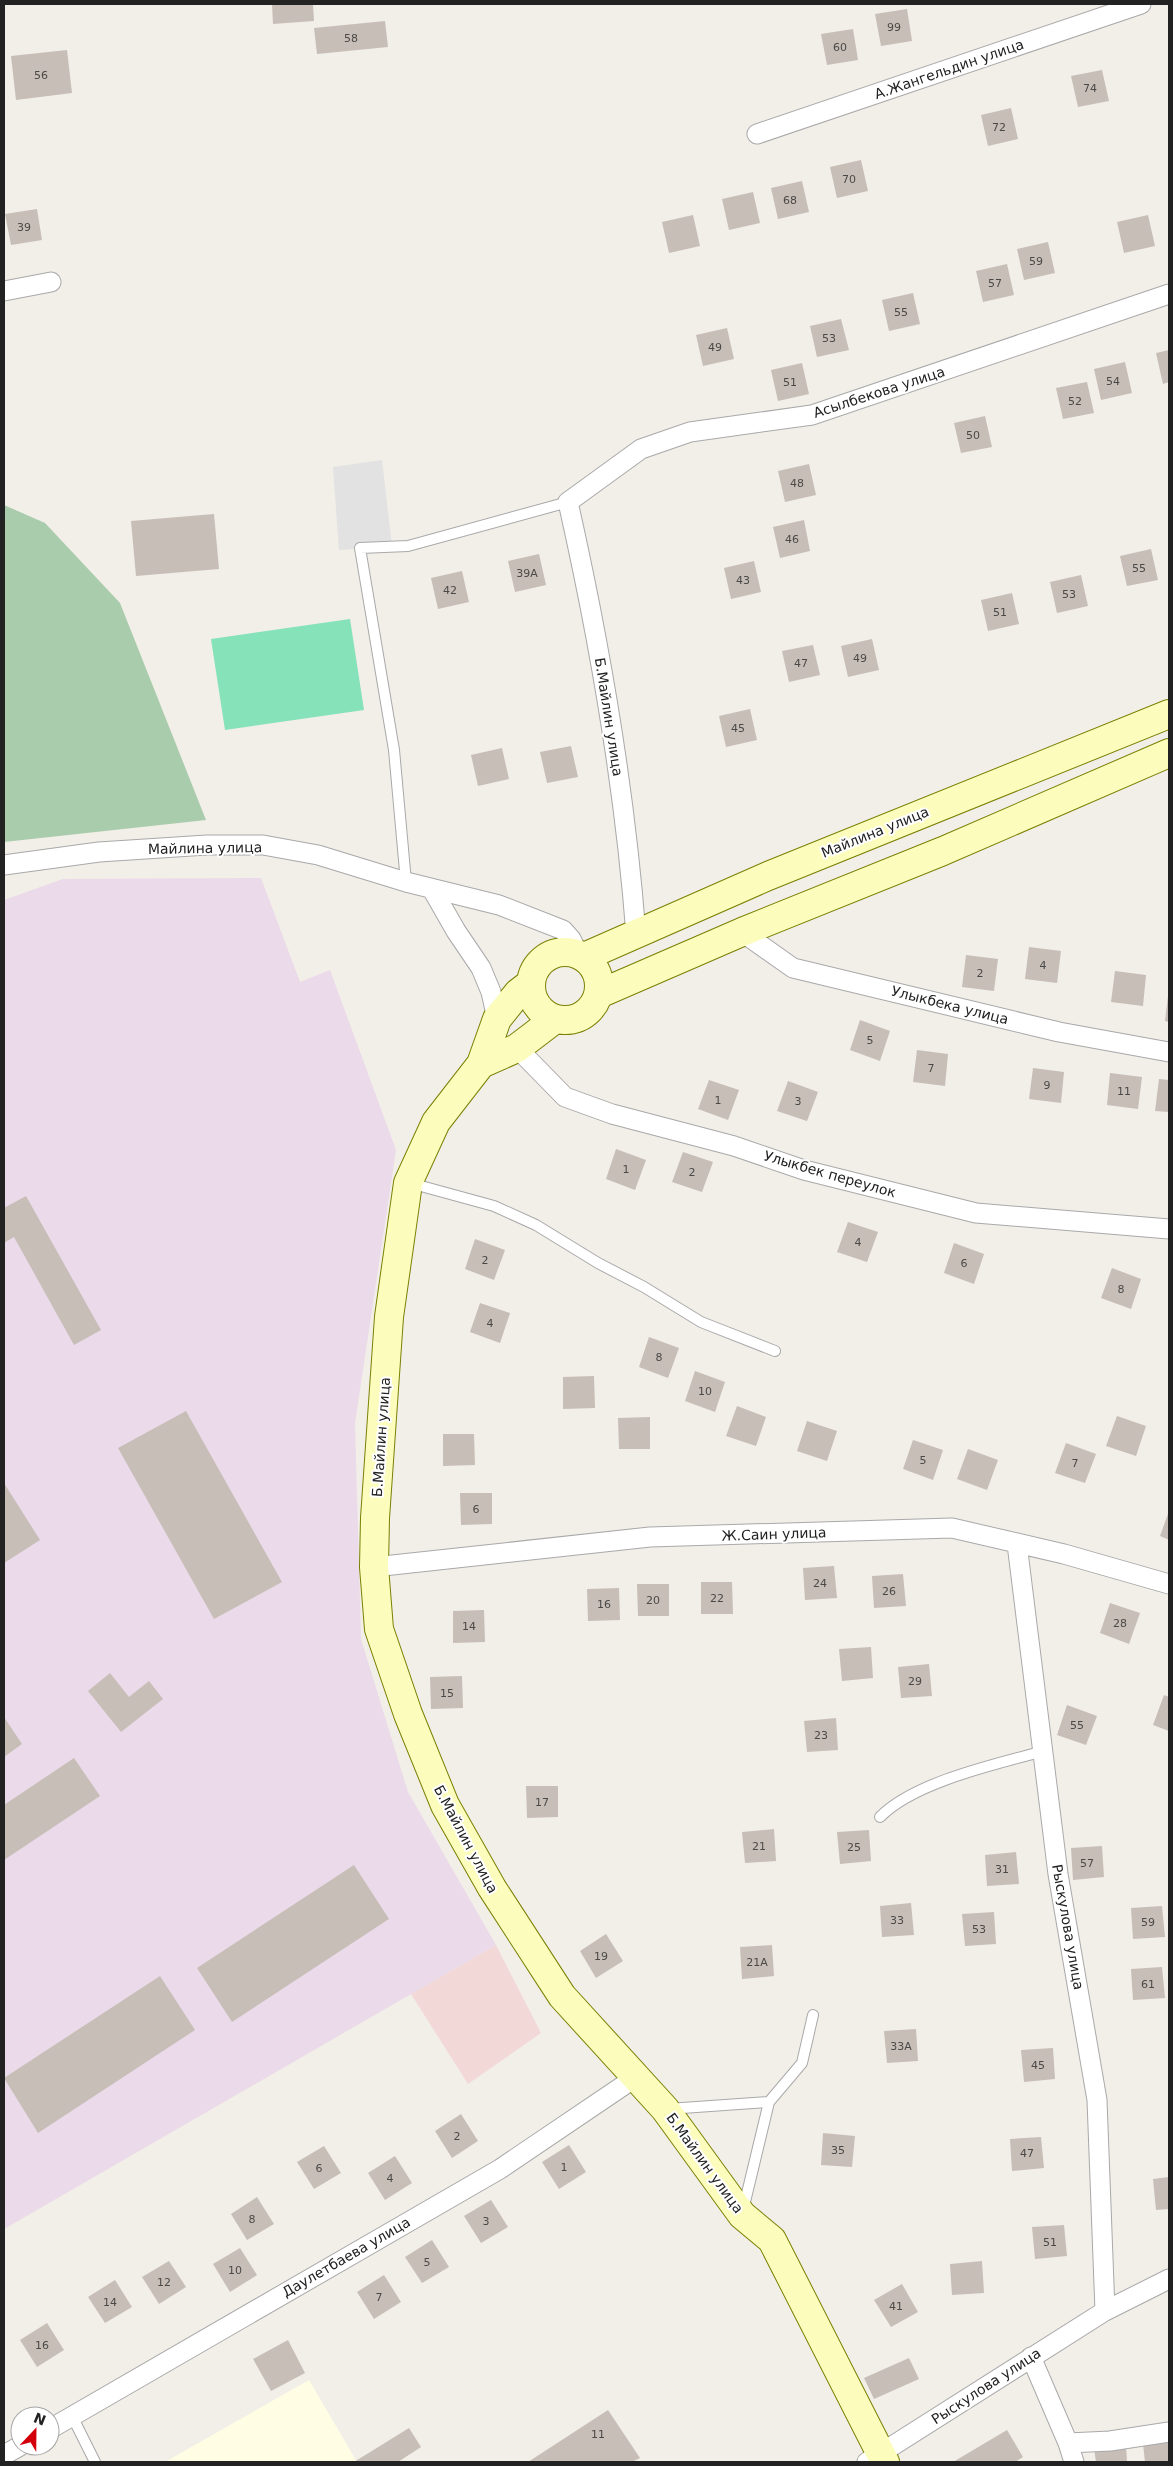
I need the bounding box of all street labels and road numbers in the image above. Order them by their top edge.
street label: А.Жангельдин улица [872,36,1026,102]
street label: Асылбекова улица [811,363,947,421]
street label: Б.Майлин улица [592,657,626,777]
street label: Майлина улица [819,803,931,861]
street label: Майлина улица [148,839,262,857]
street label: Улыкбека улица [890,983,1010,1027]
street label: Улыкбек переулок [762,1147,898,1201]
street label: Б.Майлин улица [369,1377,393,1497]
street label: Ж.Саин улица [721,1524,827,1544]
street label: Б.Майлин улица [431,1782,501,1896]
street label: Рыскулова улица [1049,1863,1087,1991]
street label: Б.Майлин улица [663,2110,747,2216]
street label: Даулетбаева улица [279,2214,413,2300]
street label: Рыскулова улица [928,2345,1044,2427]

